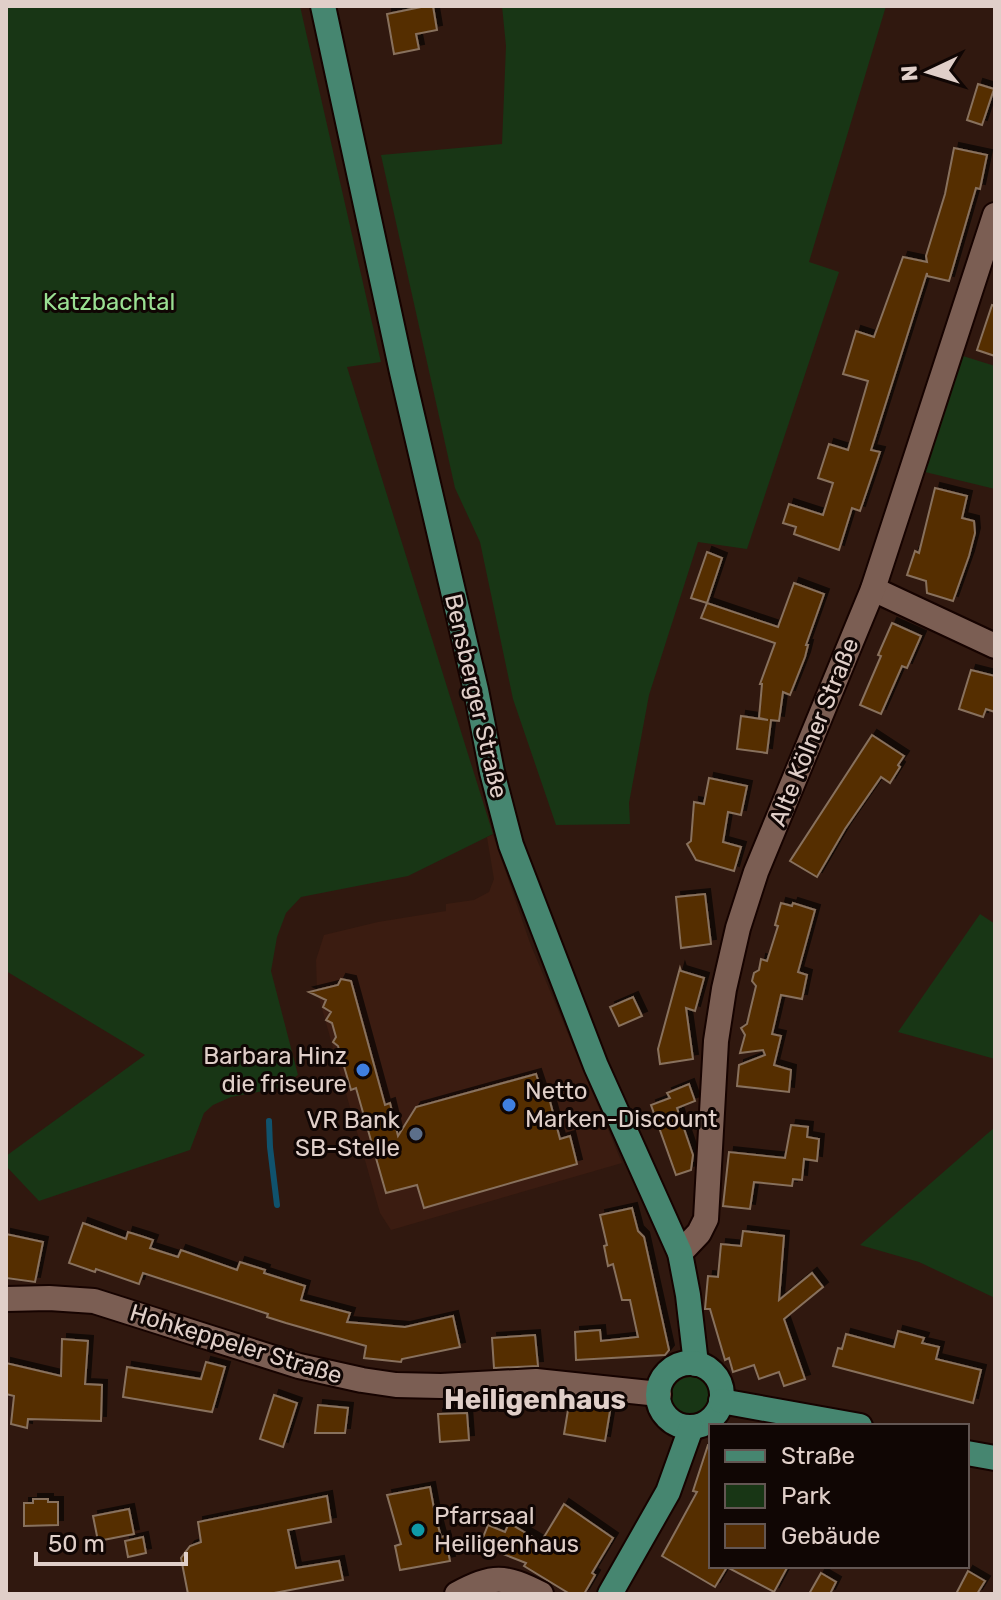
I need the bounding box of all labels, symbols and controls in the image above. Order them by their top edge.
north arrow [889,32,969,112]
text: N [896,65,924,82]
park label: Katzbachtal [43,288,175,316]
street label: Bensberger Straße [439,591,513,801]
street label: Alte Kölner Straße [763,634,865,830]
place label: Barbara Hinz die friseure [203,1042,347,1098]
marker: Barbara Hinz die friseure [354,1061,372,1079]
place label: Netto Marken-Discount [525,1077,717,1133]
marker: Netto Marken-Discount [500,1096,518,1114]
place label: VR Bank SB-Stelle [295,1106,401,1162]
marker: VR Bank SB-Stelle [407,1125,425,1143]
street label: Hohkeppeler Straße [126,1298,346,1390]
district label: Heiligenhaus [444,1383,626,1416]
legend [709,1424,969,1568]
text: Straße [781,1442,855,1470]
text: Park [781,1482,832,1510]
place label: Pfarrsaal Heiligenhaus [434,1502,579,1558]
scale bar [36,1516,186,1566]
marker: Pfarrsaal Heiligenhaus [409,1521,427,1539]
text: Gebäude [781,1522,880,1550]
text: 50 m [48,1530,105,1558]

